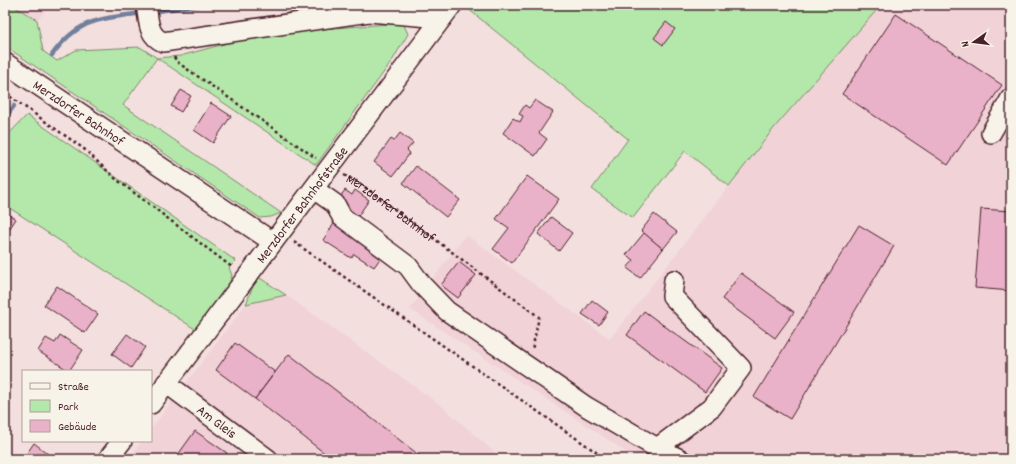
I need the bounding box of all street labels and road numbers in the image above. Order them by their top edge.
street label: Merzdorfer Bahnhof [28,76,128,152]
street label: Merzdorfer Bahnhofstraße [252,143,354,268]
street label: Merzdorfer Bahnhof [342,170,439,249]
street label: Am Gleis [192,401,240,445]

